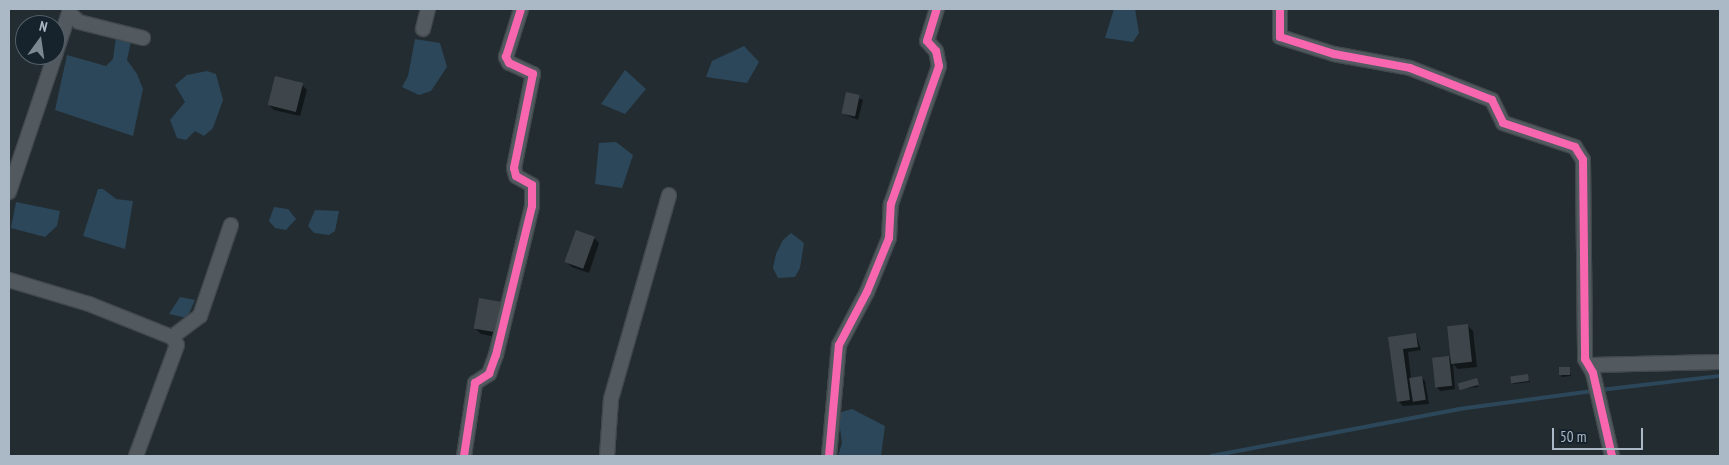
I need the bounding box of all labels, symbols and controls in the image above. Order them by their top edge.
north arrow [15,15,65,65]
text: N [38,17,49,36]
scale bar [1554,418,1645,450]
text: 50 m [1560,427,1586,446]

